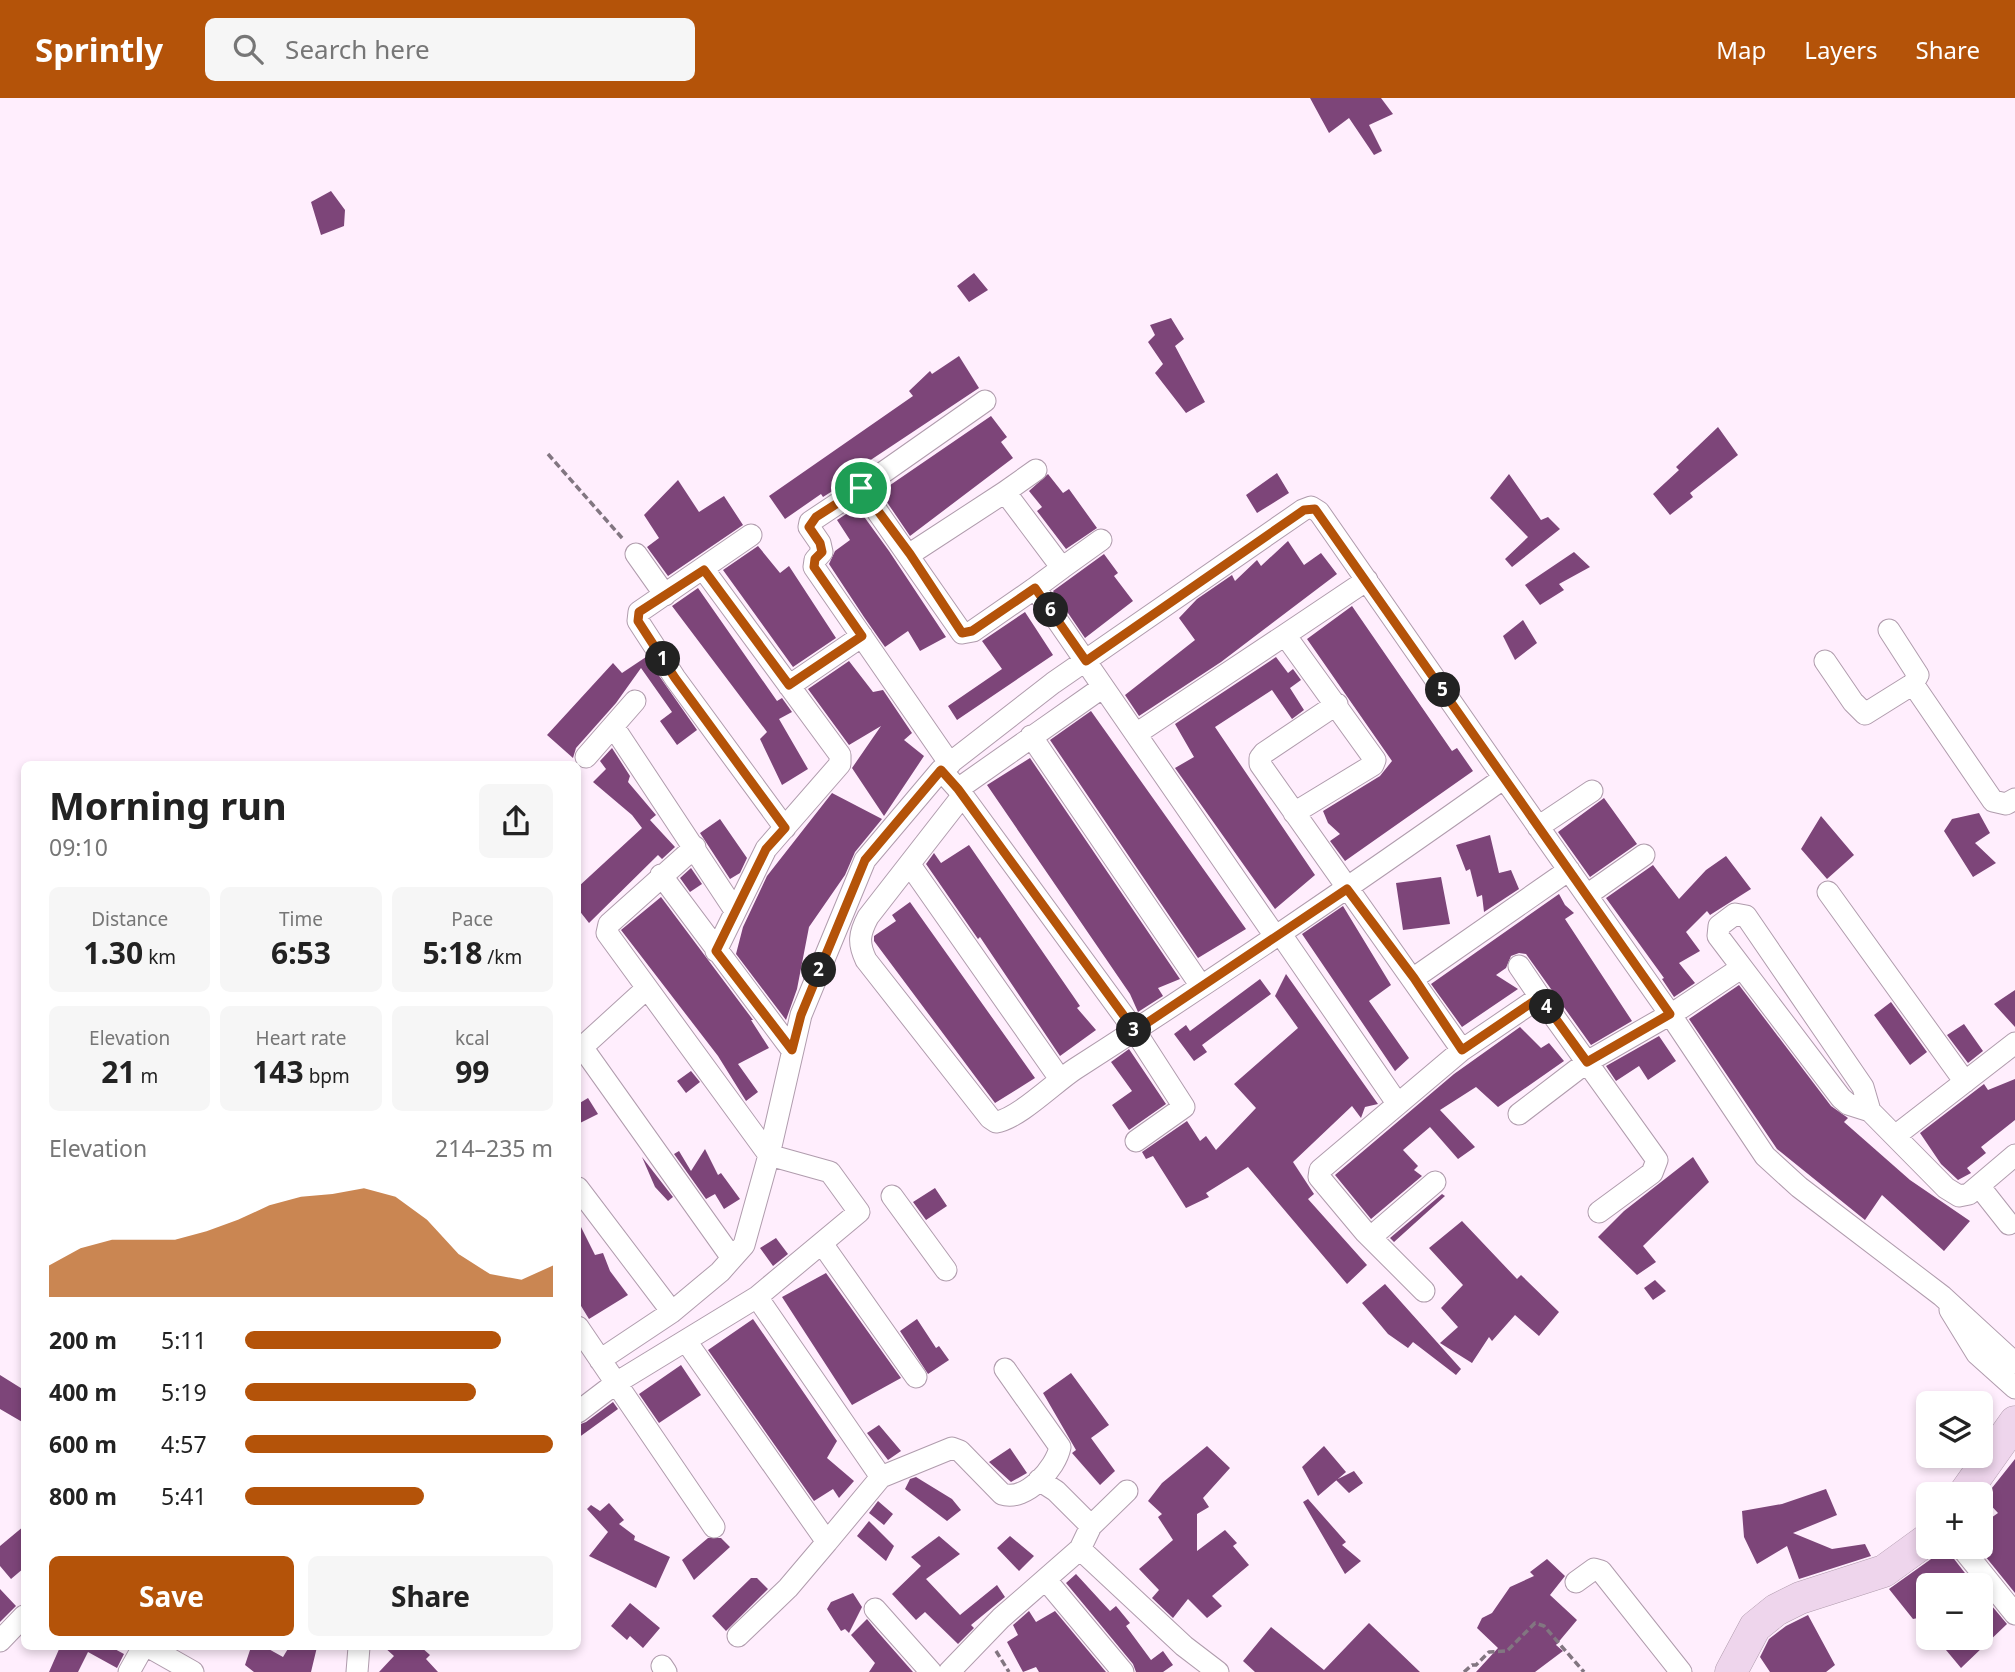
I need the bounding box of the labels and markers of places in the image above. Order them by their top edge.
pin [831,458,891,518]
pin: 6 [1034,592,1068,628]
pin: 1 [646,642,680,676]
pin: 5 [1426,672,1460,708]
pin: 2 [802,952,836,988]
pin: 4 [1530,990,1564,1024]
pin: 3 [1116,1012,1152,1048]

